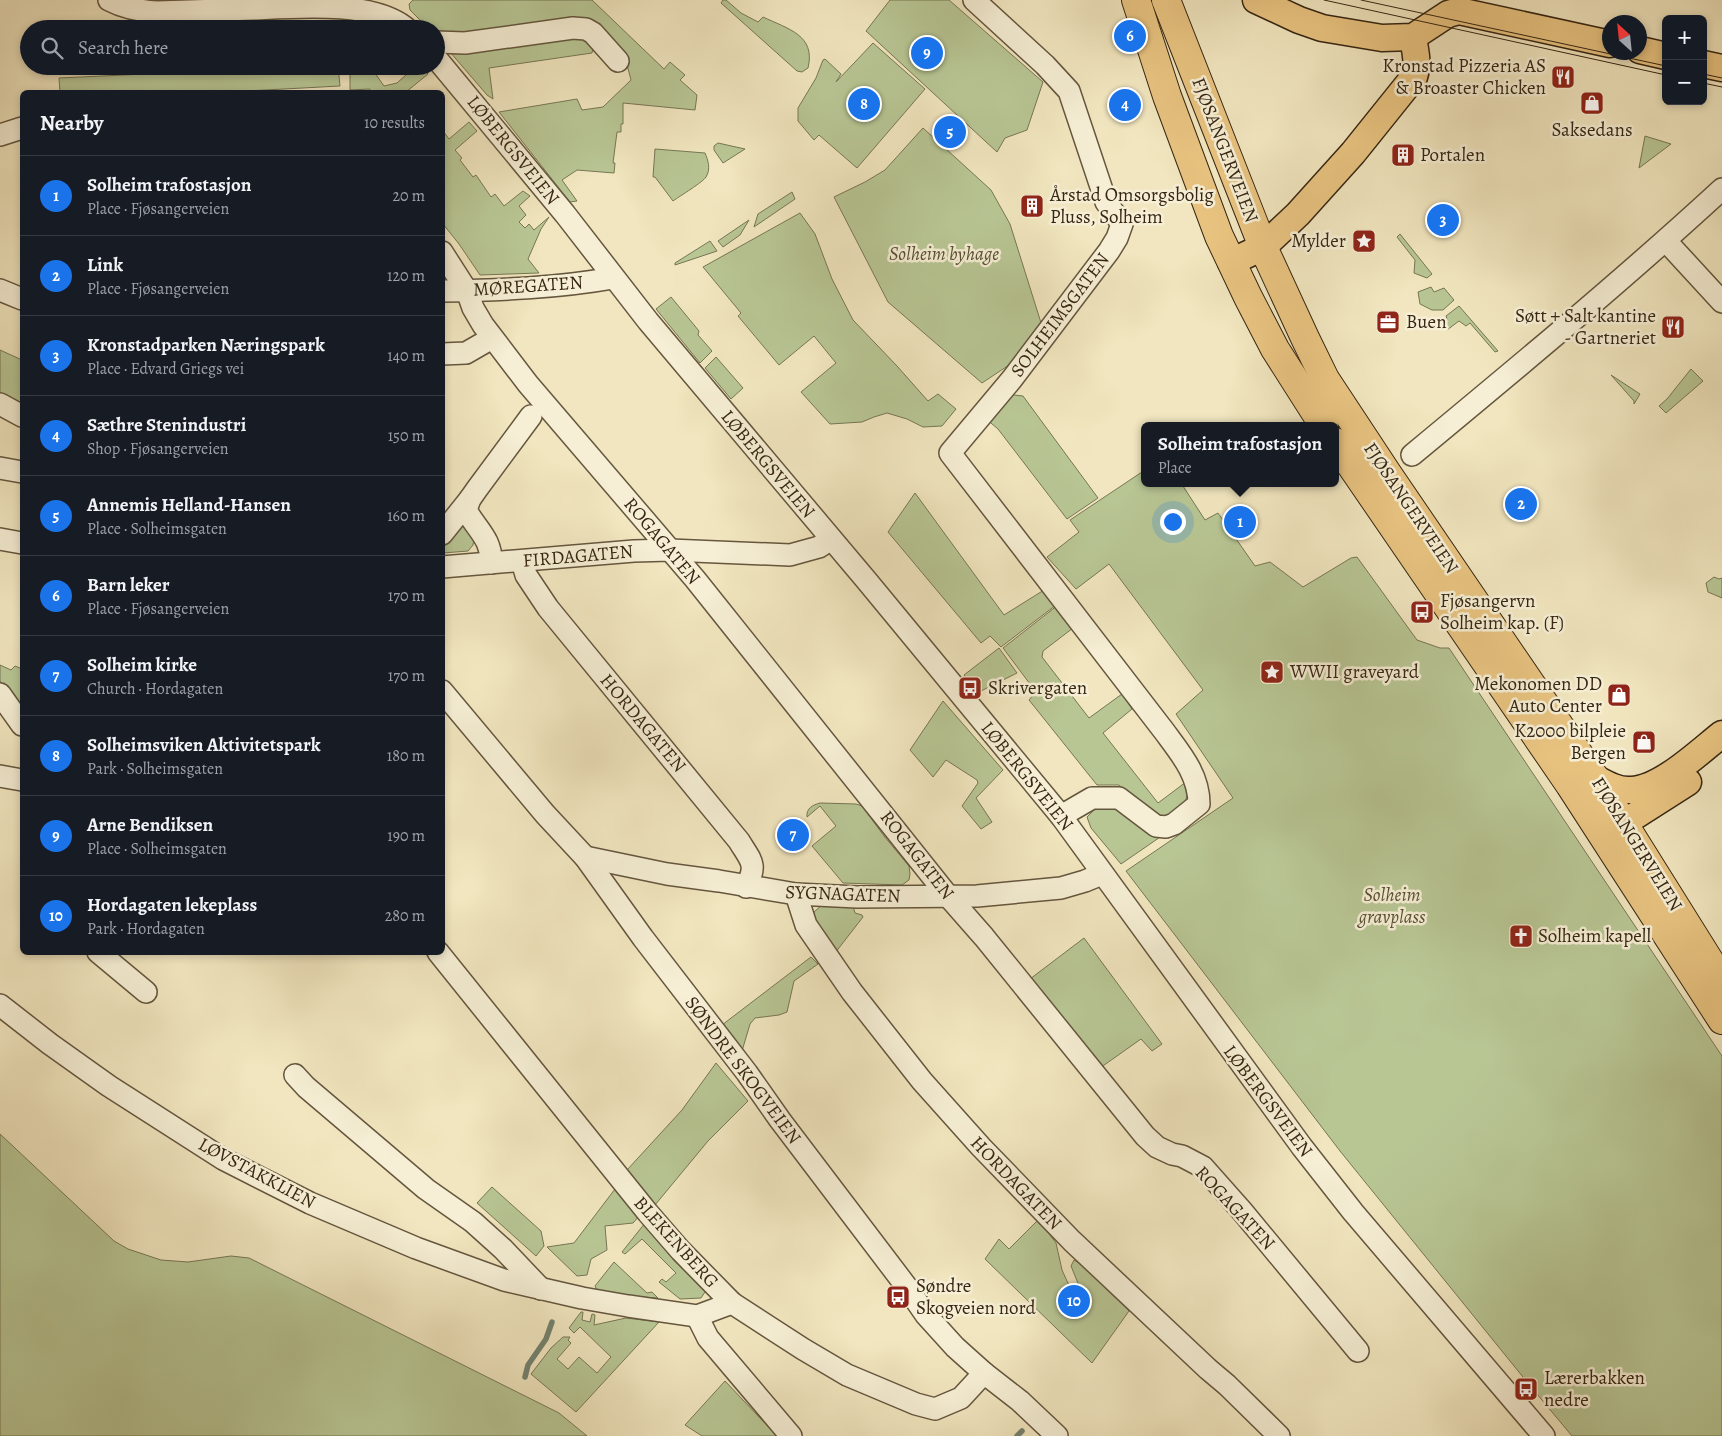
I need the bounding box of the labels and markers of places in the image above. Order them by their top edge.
pin: 6 [1114,17,1146,55]
pin: 9 [911,34,943,72]
place label: Kronstad Pizzeria AS & Broaster Chicken [1382,53,1546,101]
restaurant icon: Kronstad Pizzeria AS & Broaster Chicken [1550,64,1576,90]
pin: 8 [848,85,880,123]
pin: 4 [1109,86,1141,124]
shop icon: Saksedans [1579,90,1605,116]
pin: 5 [934,113,966,151]
place label: Saksedans [1551,117,1633,143]
building icon: Portalen [1390,142,1416,168]
place label: Portalen [1420,142,1485,168]
place label: Årstad Omsorgsbolig Pluss, Solheim [1049,182,1214,230]
building icon: Årstad Omsorgsbolig Pluss, Solheim [1019,193,1045,219]
pin: 3 [1427,201,1459,239]
place label: Mylder [1291,228,1346,254]
place icon: Mylder [1351,228,1377,254]
place label: Søtt + Salt kantine - Gartneriet [1515,303,1656,351]
office icon: Buen [1375,309,1401,335]
place label: Buen [1406,309,1447,335]
restaurant icon: Søtt + Salt kantine - Gartneriet [1660,314,1686,340]
pin: 2 [1505,485,1537,523]
pin: 1 [1224,503,1256,541]
place label: Fjøsangervn Solheim kap. (F) [1440,588,1564,636]
bus stop icon: Fjøsangervn Solheim kap. (F) [1409,599,1435,625]
place icon: WWII graveyard [1259,659,1285,685]
place label: WWII graveyard [1289,659,1420,685]
place label: Mekonomen DD Auto Center [1474,671,1602,719]
bus stop icon: Skrivergaten [957,675,983,701]
place label: Skrivergaten [988,675,1087,701]
shop icon: Mekonomen DD Auto Center [1606,682,1632,708]
place label: K2000 bilpleie Bergen [1514,718,1626,766]
shop icon: K2000 bilpleie Bergen [1631,729,1657,755]
pin: 7 [777,816,809,854]
church icon: Solheim kapell [1508,923,1534,949]
place label: Solheim kapell [1538,923,1651,949]
place label: Søndre Skogveien nord [916,1273,1037,1321]
pin: 10 [1058,1282,1090,1320]
bus stop icon: Søndre Skogveien nord [885,1284,911,1310]
place label: Lærerbakken nedre [1544,1365,1645,1413]
bus stop icon: Lærerbakken nedre [1513,1376,1539,1402]

